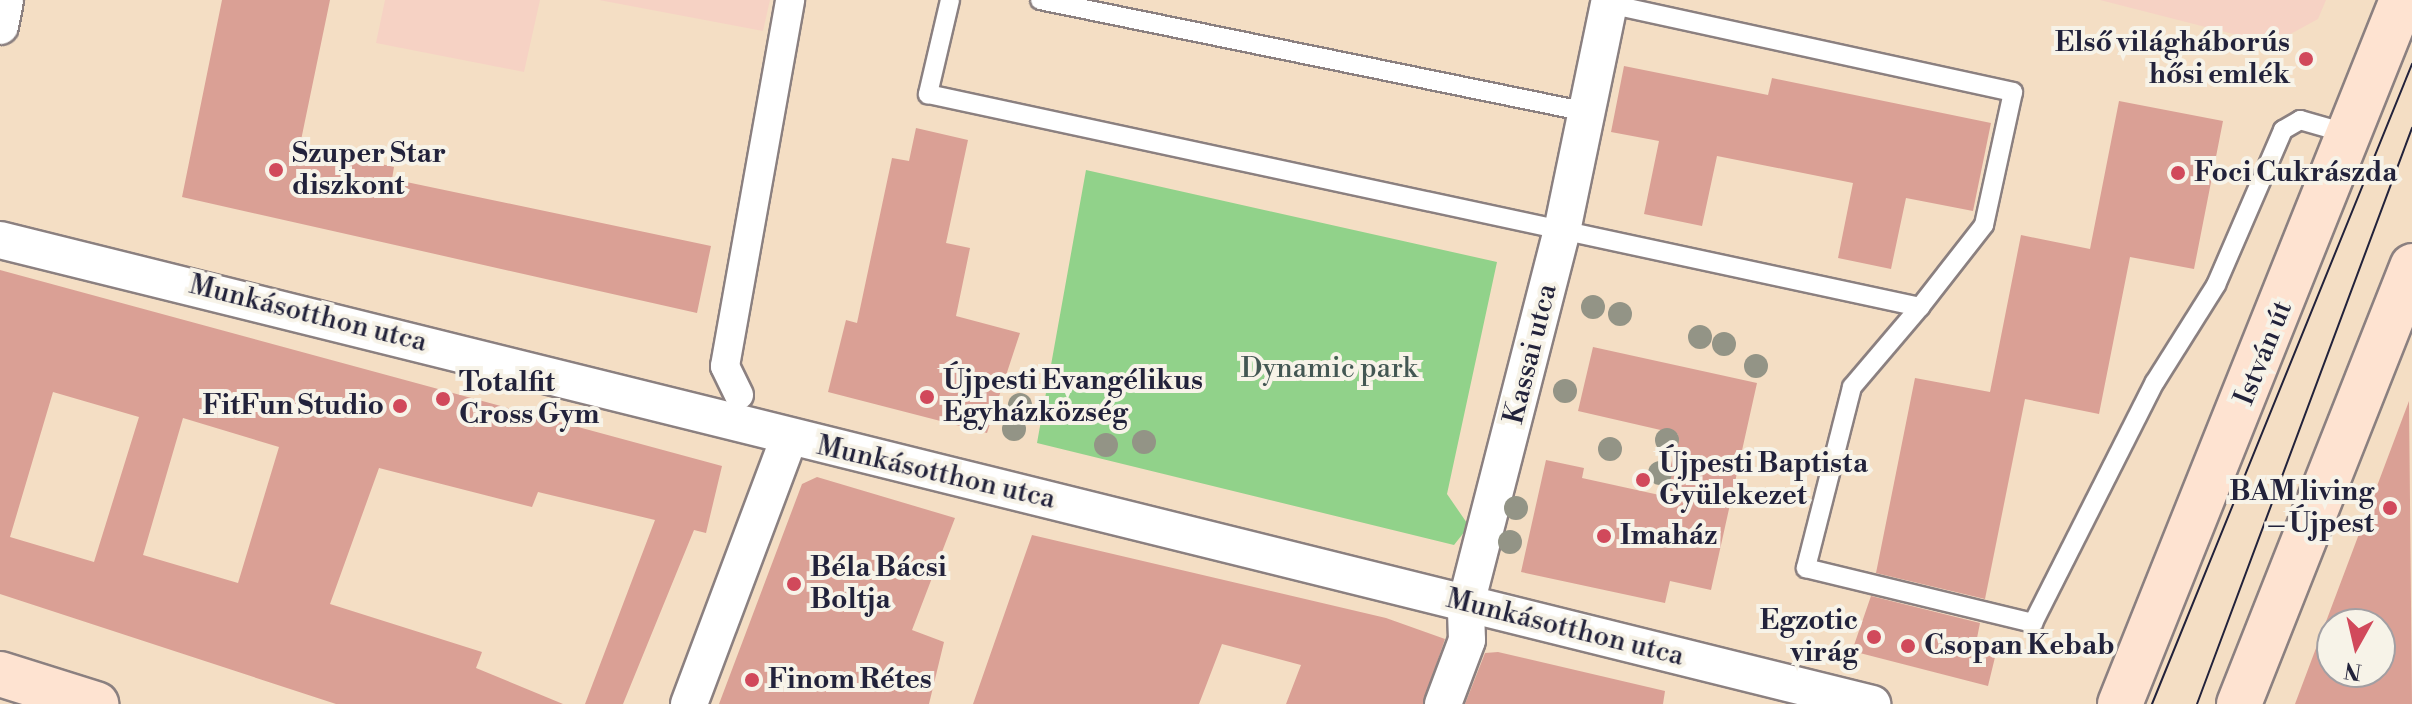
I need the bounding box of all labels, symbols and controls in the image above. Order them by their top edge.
place label: Első világháborús hősi emlék [2055,26,2290,92]
marker: Első világháborús hősi emlék [2297,50,2315,68]
place label: Szuper Star diszkont [292,137,446,203]
place label: Foci Cukrászda [2194,156,2398,190]
marker: Szuper Star diszkont [267,161,285,179]
marker: Foci Cukrászda [2169,164,2187,182]
street label: Munkásotthon utca [186,268,430,360]
street label: Kassai utca [1497,280,1565,428]
street label: István út [2228,296,2300,410]
park label: Dynamic park [1241,352,1417,386]
place label: Újpesti Evangélikus Egyházközség [943,364,1203,430]
place label: Totalfit Cross Gym [459,366,599,432]
marker: Újpesti Evangélikus Egyházközség [918,388,936,406]
place label: FitFun Studio [202,389,384,423]
marker: Totalfit Cross Gym [434,390,452,408]
marker: FitFun Studio [391,397,409,415]
street label: Munkásotthon utca [813,429,1059,517]
place label: Újpesti Baptista Gyülekezet [1659,447,1868,513]
marker: Újpesti Baptista Gyülekezet [1634,471,1652,489]
place label: BAM living – Újpest [2229,475,2374,541]
marker: BAM living – Újpest [2381,499,2399,517]
place label: Imaház [1620,519,1717,553]
marker: Imaház [1595,527,1613,545]
place label: Béla Bácsi Boltja [810,551,947,617]
marker: Béla Bácsi Boltja [785,575,803,593]
street label: Munkásotthon utca [1443,582,1687,674]
place label: Egzotic virág [1760,604,1858,670]
north arrow [2316,608,2396,688]
marker: Egzotic virág [1865,628,1883,646]
place label: Csopan Kebab [1924,629,2115,663]
marker: Csopan Kebab [1899,637,1917,655]
text: N [2342,656,2363,685]
place label: Finom Rétes [768,663,932,697]
marker: Finom Rétes [743,671,761,689]

